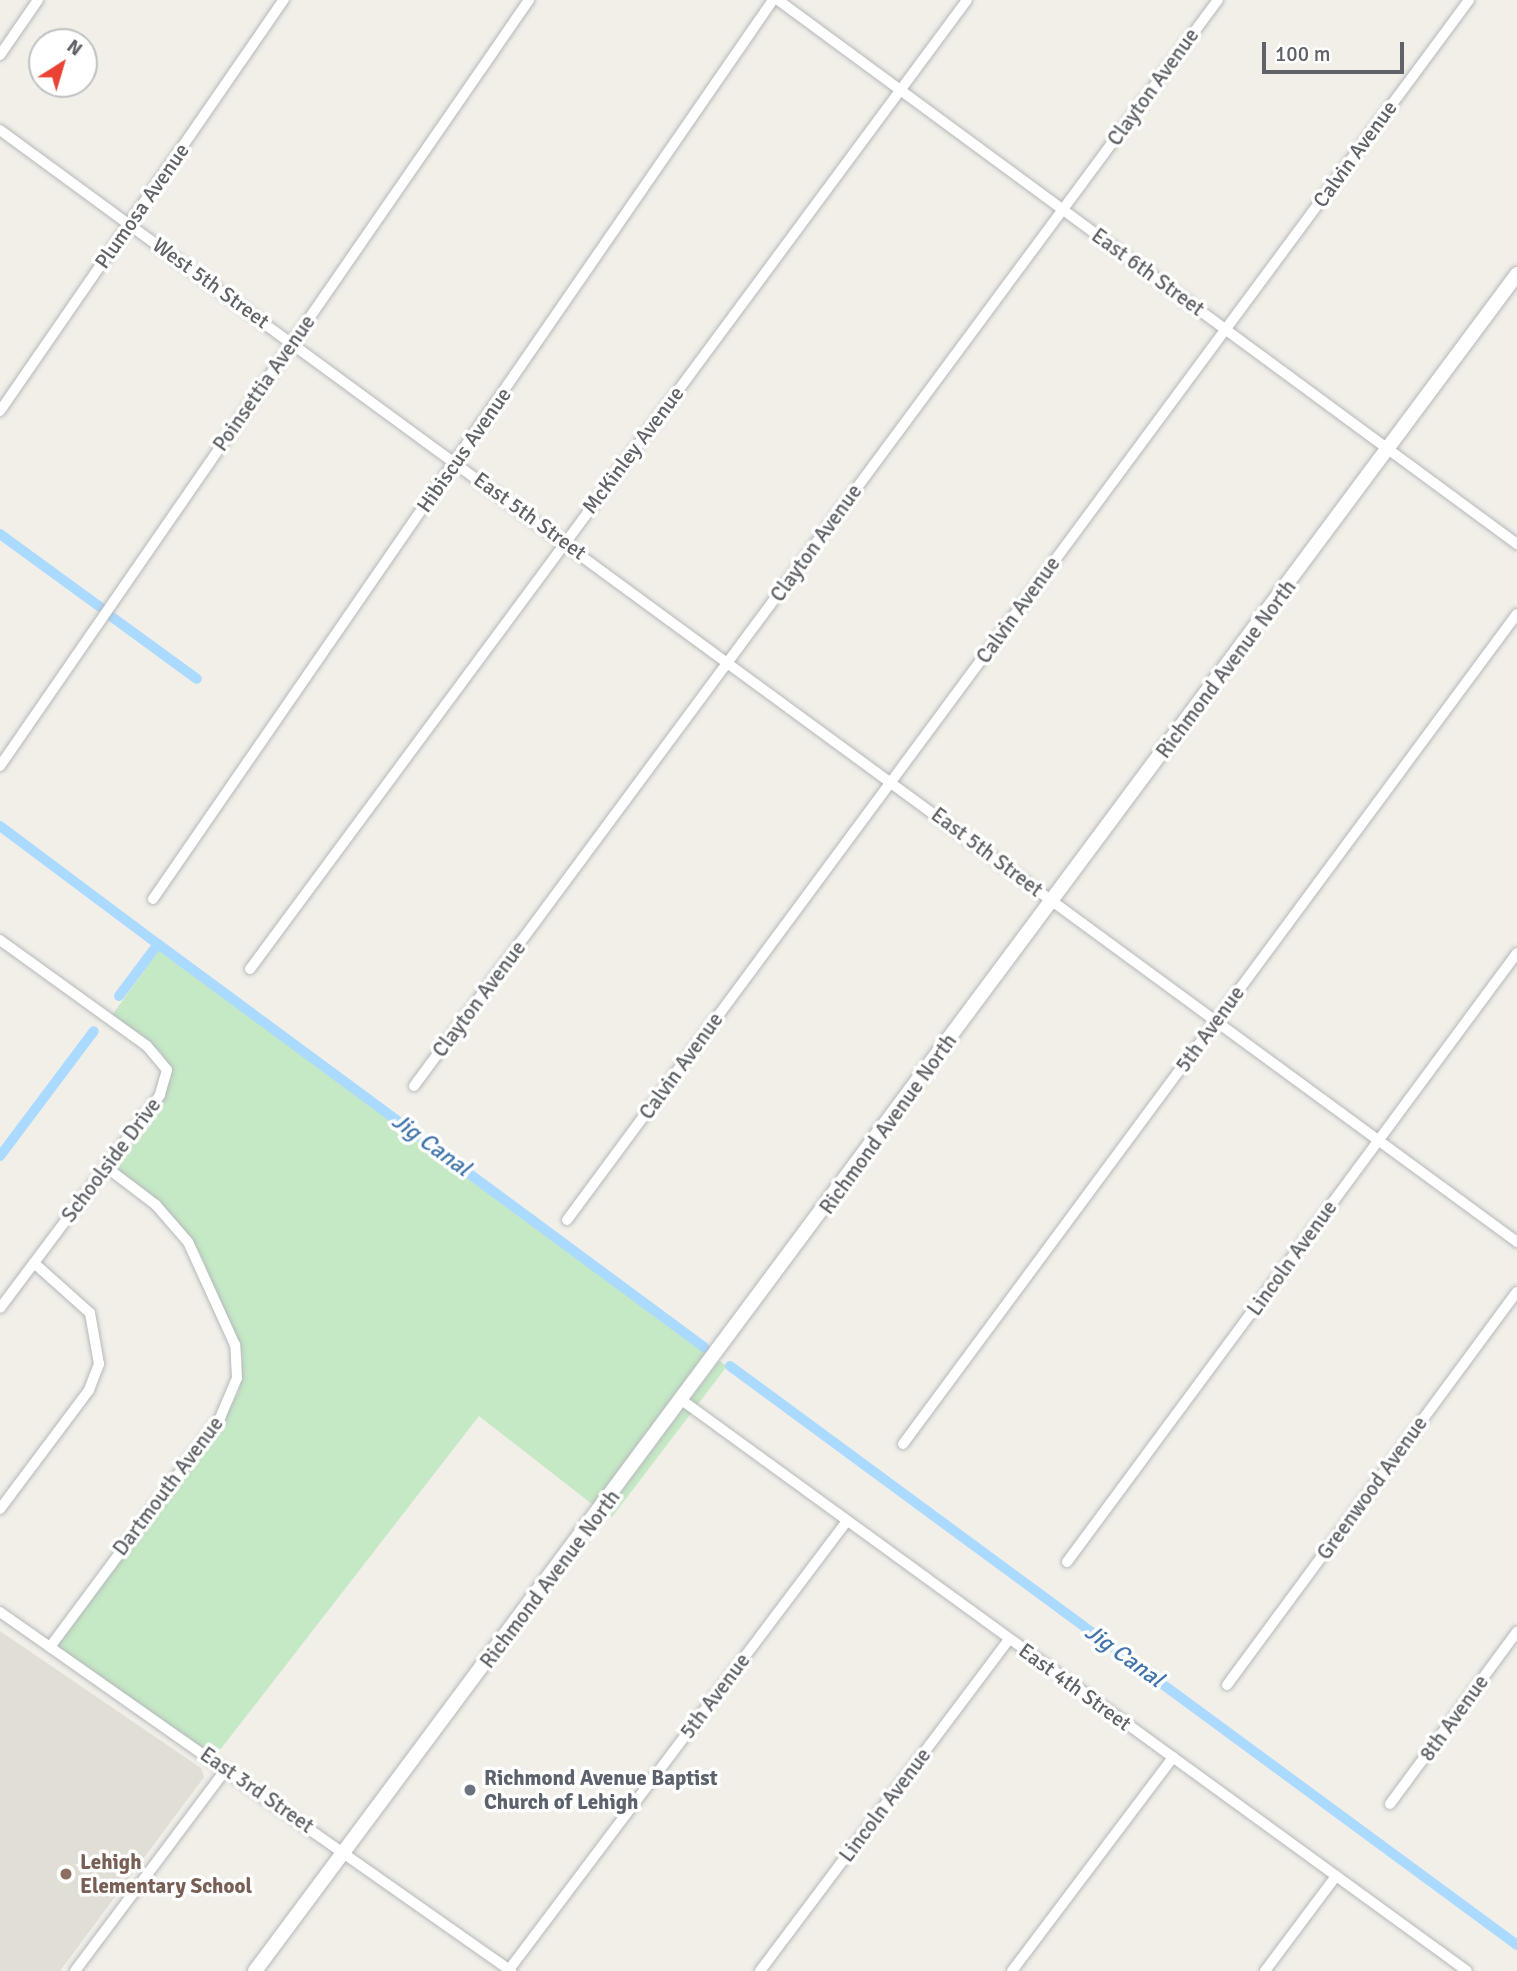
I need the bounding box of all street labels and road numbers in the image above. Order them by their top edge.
street label: Clayton Avenue [1102,23,1204,151]
street label: Calvin Avenue [1308,96,1402,212]
street label: Plumosa Avenue [89,139,195,273]
street label: East 6th Street [1087,223,1209,321]
street label: West 5th Street [148,232,274,334]
street label: Poinsettia Avenue [208,310,320,456]
street label: McKinley Avenue [577,381,689,519]
street label: Hibiscus Avenue [412,383,516,517]
street label: East 5th Street [469,467,591,565]
street label: Clayton Avenue [765,479,867,607]
street label: Calvin Avenue [971,552,1065,668]
street label: Richmond Avenue North [1151,575,1301,763]
street label: East 5th Street [926,802,1048,902]
street label: Clayton Avenue [427,936,531,1062]
street label: 5th Avenue [1170,981,1250,1077]
street label: Calvin Avenue [634,1008,728,1124]
street label: Richmond Avenue North [814,1029,962,1219]
street label: Schoolside Drive [56,1093,166,1227]
street label: Lincoln Avenue [1242,1195,1342,1321]
street label: Dartmouth Avenue [107,1411,229,1561]
street label: Greenwood Avenue [1312,1411,1432,1565]
street label: Richmond Avenue North [475,1485,625,1673]
street label: East 4th Street [1014,1638,1136,1736]
street label: 5th Avenue [675,1648,755,1744]
street label: 8th Avenue [1414,1670,1494,1766]
street label: East 3rd Street [195,1742,319,1838]
street label: Lincoln Avenue [834,1743,936,1867]

